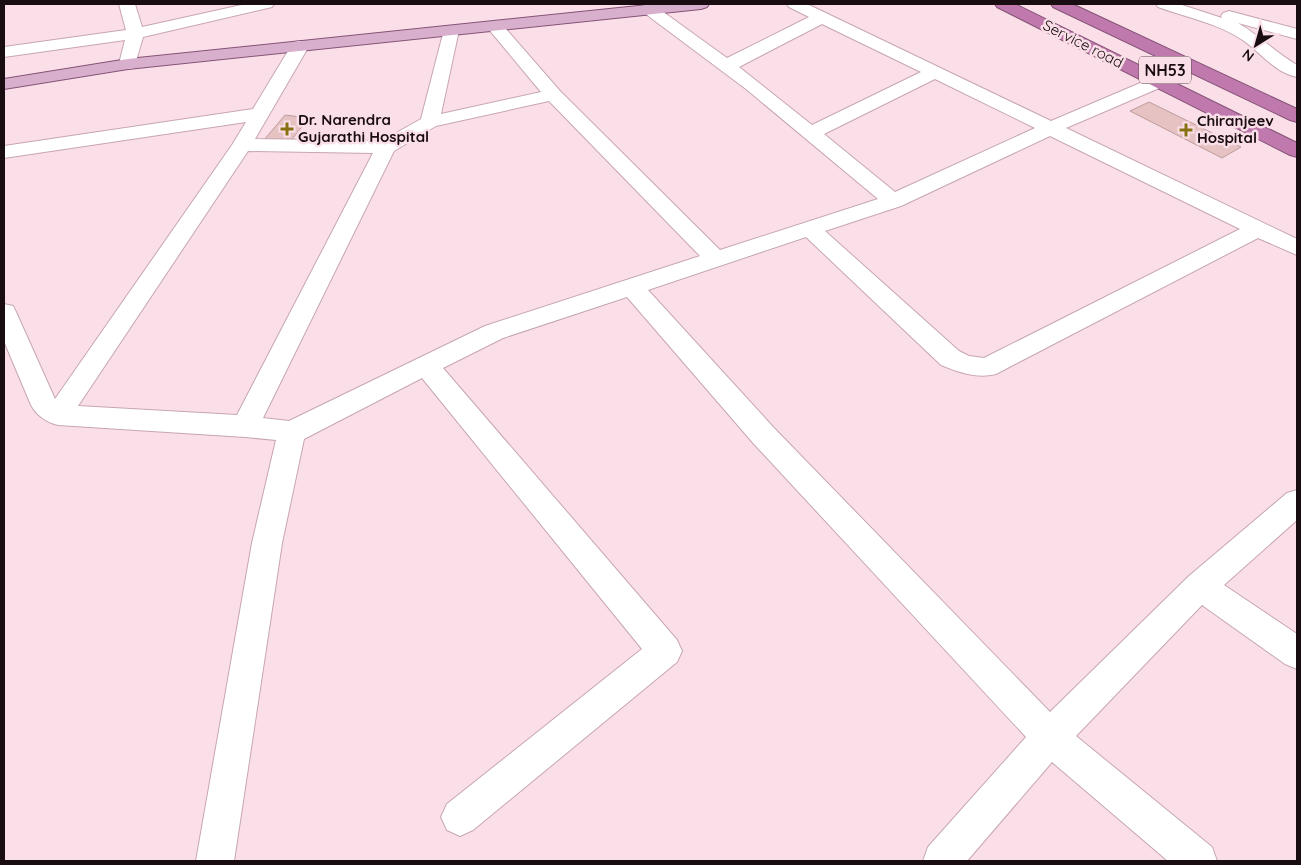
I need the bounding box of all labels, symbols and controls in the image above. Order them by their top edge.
street label: Service road [1040,15,1127,72]
north arrow [1231,20,1281,70]
text: N [1239,45,1258,66]
road number: NH53 [1139,56,1191,84]
place label: Dr. Narendra Gujarathi Hospital [298,110,429,146]
place label: Chiranjeev Hospital [1197,111,1274,147]
marker: Dr. Narendra Gujarathi Hospital [280,122,294,136]
marker: Chiranjeev Hospital [1179,123,1193,137]

